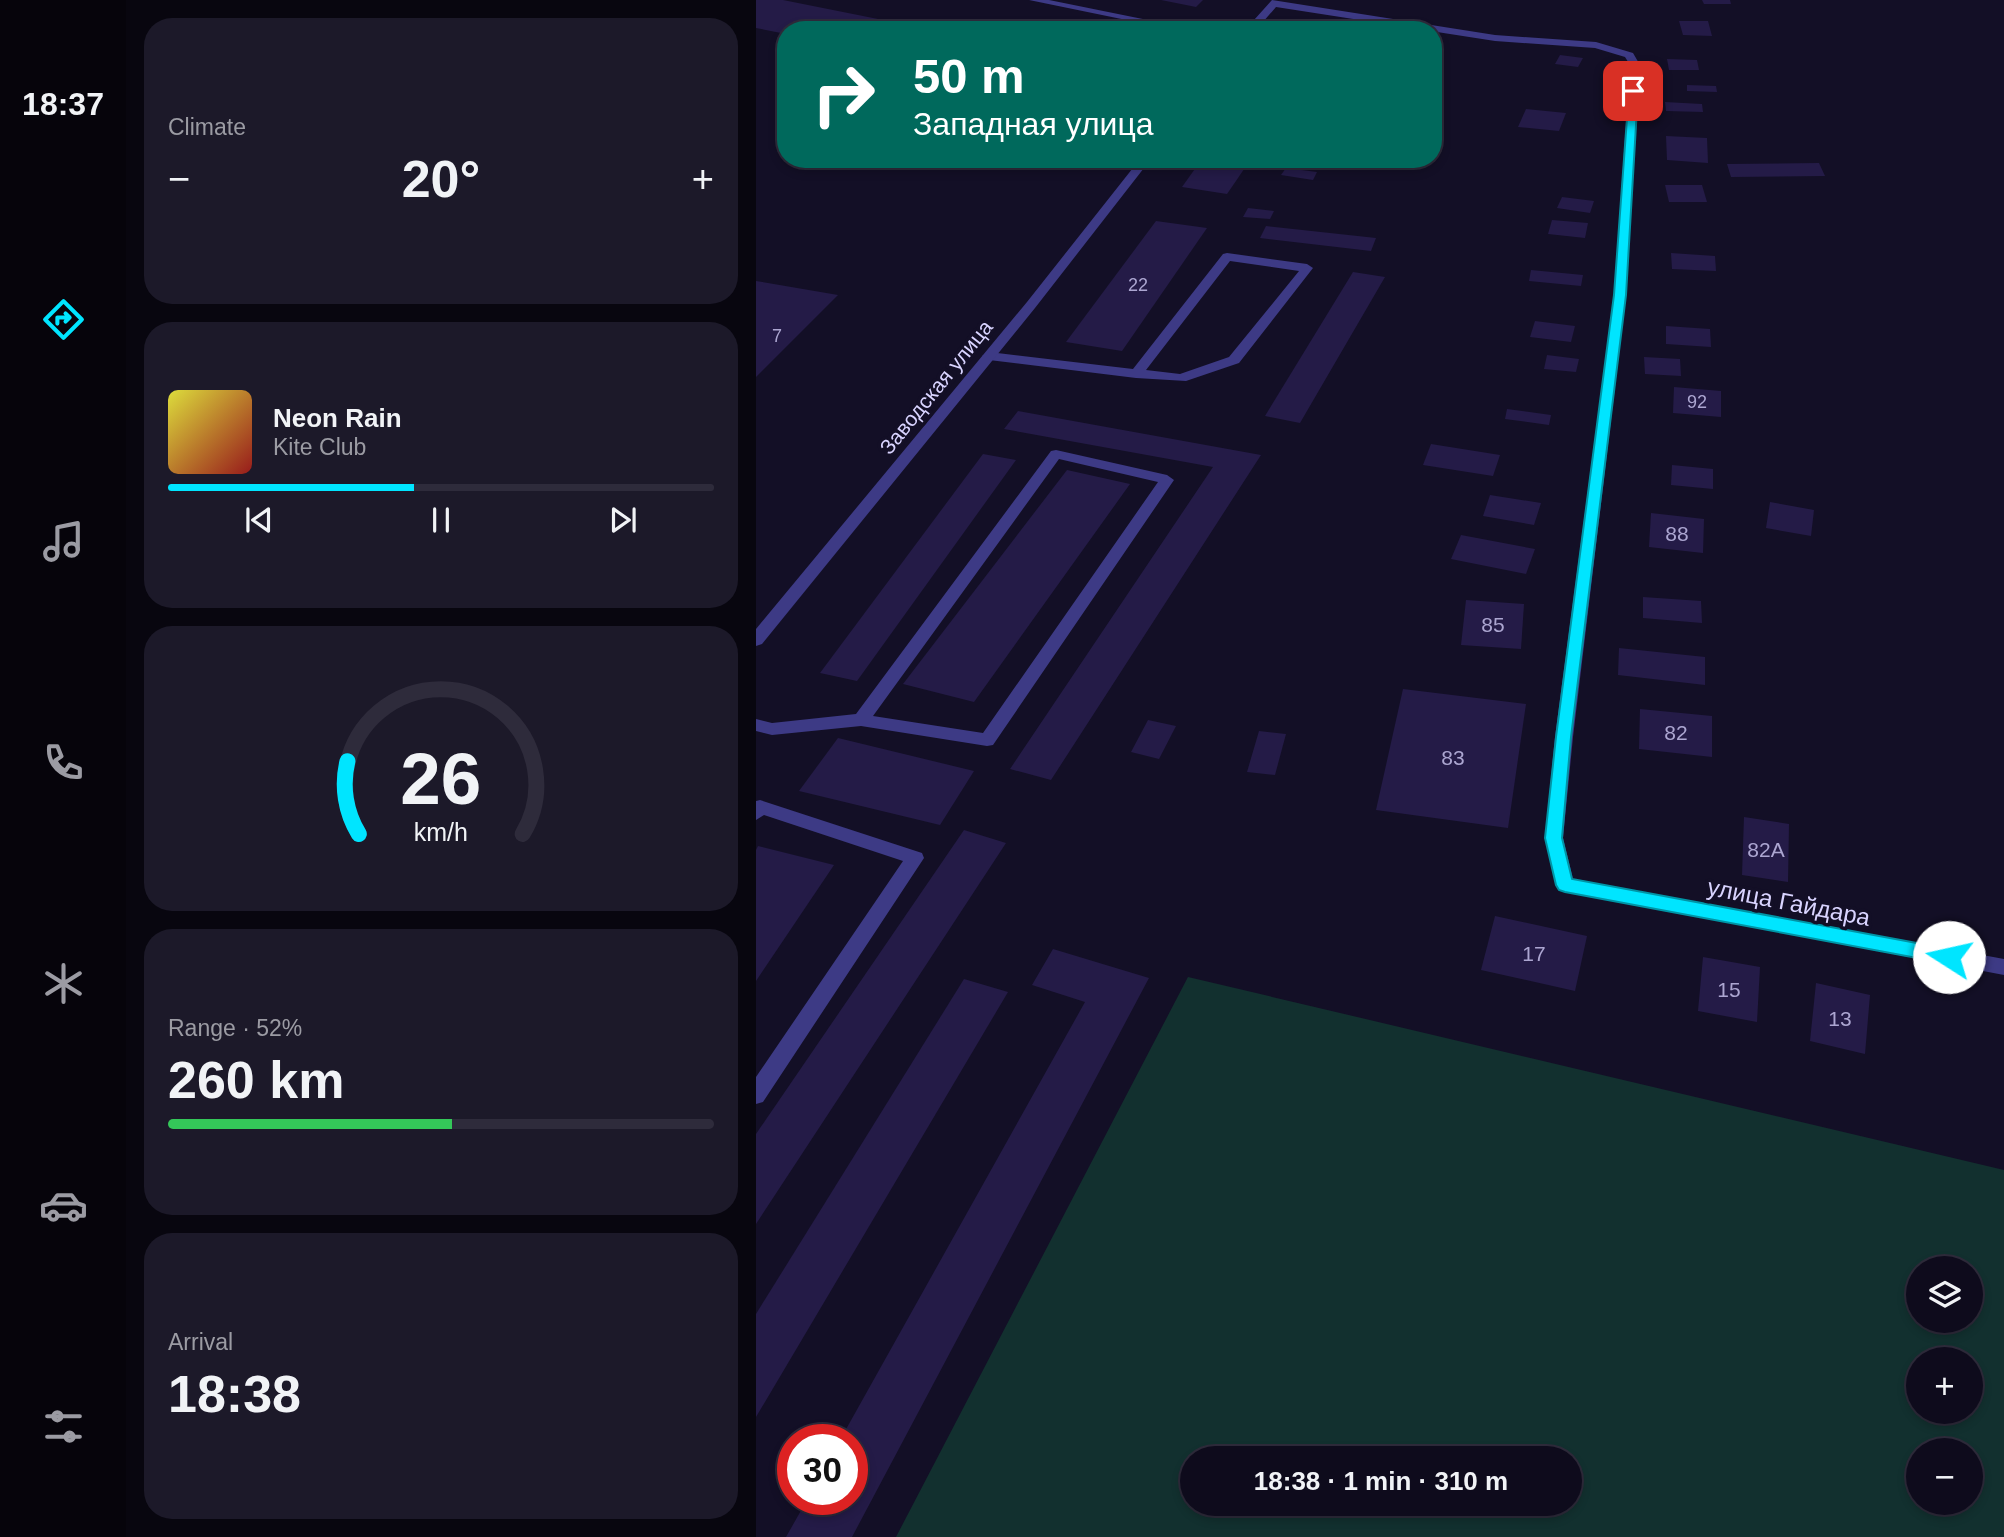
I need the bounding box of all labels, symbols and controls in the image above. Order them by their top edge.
icon: right [798,49,889,140]
text: 50 m [913,49,1025,103]
pin [1603,61,1663,121]
icon: arrive [1614,72,1652,110]
text: 18:37 [22,86,104,122]
text: Западная улица [913,106,1154,142]
text: Climate [168,114,246,140]
text: 20° [402,150,480,208]
text: − [168,158,190,200]
text: + [692,158,714,200]
house number: 22 [1128,275,1148,295]
icon: directions [39,295,88,344]
street label: Заводская улица [875,315,997,459]
house number: 7 [772,326,782,346]
house number: 92 [1687,392,1707,412]
text: Neon Rain [273,403,402,433]
text: Kite Club [273,434,366,460]
icon: previous [240,501,278,539]
icon: pause [422,501,460,539]
icon: next [604,501,642,539]
icon: music [39,517,88,566]
house number: 88 [1665,522,1689,545]
house number: 85 [1481,613,1505,636]
house number: 82 [1664,721,1688,744]
icon: phone [39,738,88,787]
text: 26 [401,739,481,820]
house number: 83 [1441,746,1465,769]
text: km/h [414,818,468,846]
house number: 82А [1747,838,1785,861]
street label: улица Гайдара [1705,873,1873,931]
position arrow [1912,920,1986,994]
house number: 17 [1522,942,1546,965]
icon: climate [39,959,88,1008]
house number: 15 [1717,978,1741,1001]
house number: 13 [1828,1007,1852,1030]
text: Range · 52% [168,1015,302,1041]
text: 260 km [168,1051,344,1109]
icon: car [39,1181,88,1230]
map controls [1906,1256,1983,1515]
button: layers [1906,1256,1983,1333]
text: Arrival [168,1329,233,1355]
button: + [1906,1347,1983,1424]
text: 18:38 [168,1365,301,1423]
icon: filters [39,1402,88,1451]
speed limit sign: 30 [777,1424,868,1515]
button: − [1906,1438,1983,1515]
text: 18:38 · 1 min · 310 m [1254,1466,1508,1496]

